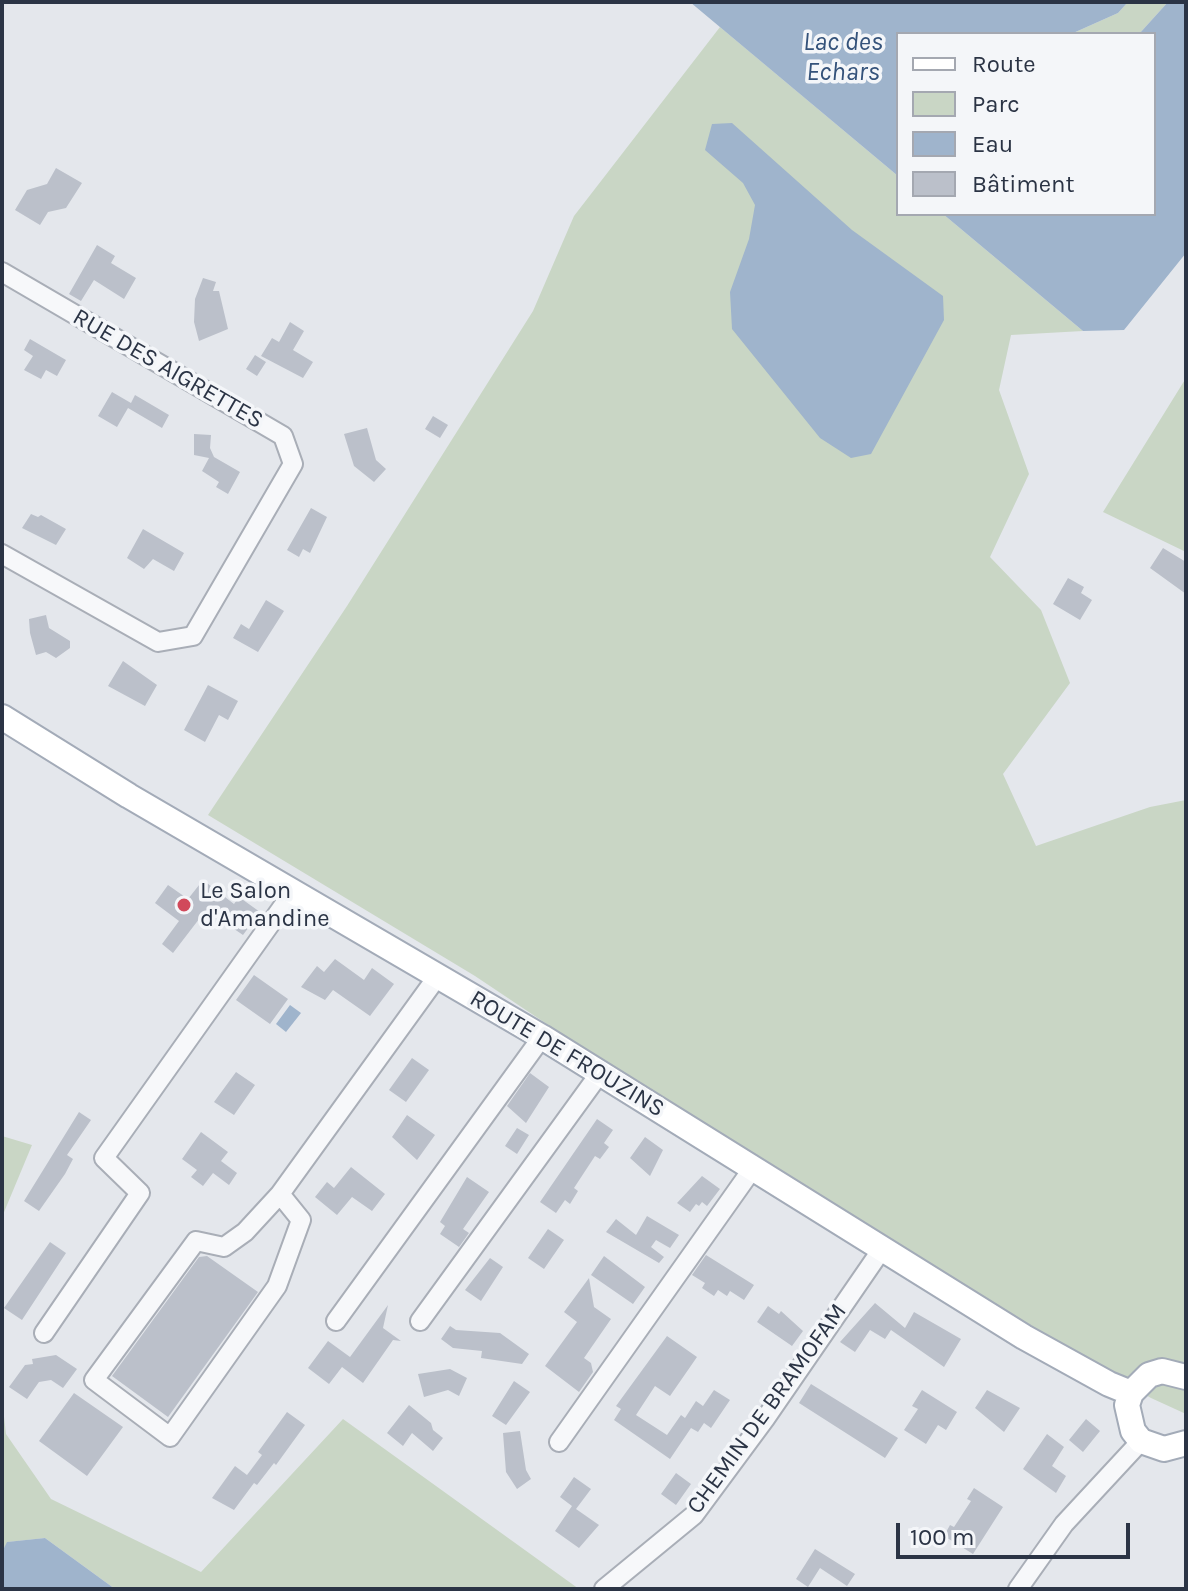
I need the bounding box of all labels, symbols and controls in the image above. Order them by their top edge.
water label: Lac des Echars [803,27,883,88]
legend [896,32,1156,216]
text: Route [972,50,1036,78]
text: Parc [972,90,1020,118]
text: Eau [972,130,1013,158]
text: Bâtiment [972,170,1075,198]
street label: RUE DES AIGRETTES [68,303,268,435]
place label: Le Salon d'Amandine [200,877,330,933]
marker: Le Salon d'Amandine [175,896,193,914]
street label: ROUTE DE FROUZINS [464,984,670,1124]
street label: CHEMIN DE BRAMOFAM [681,1298,853,1520]
scale bar [900,1507,1134,1557]
text: 100 m [910,1523,975,1551]

